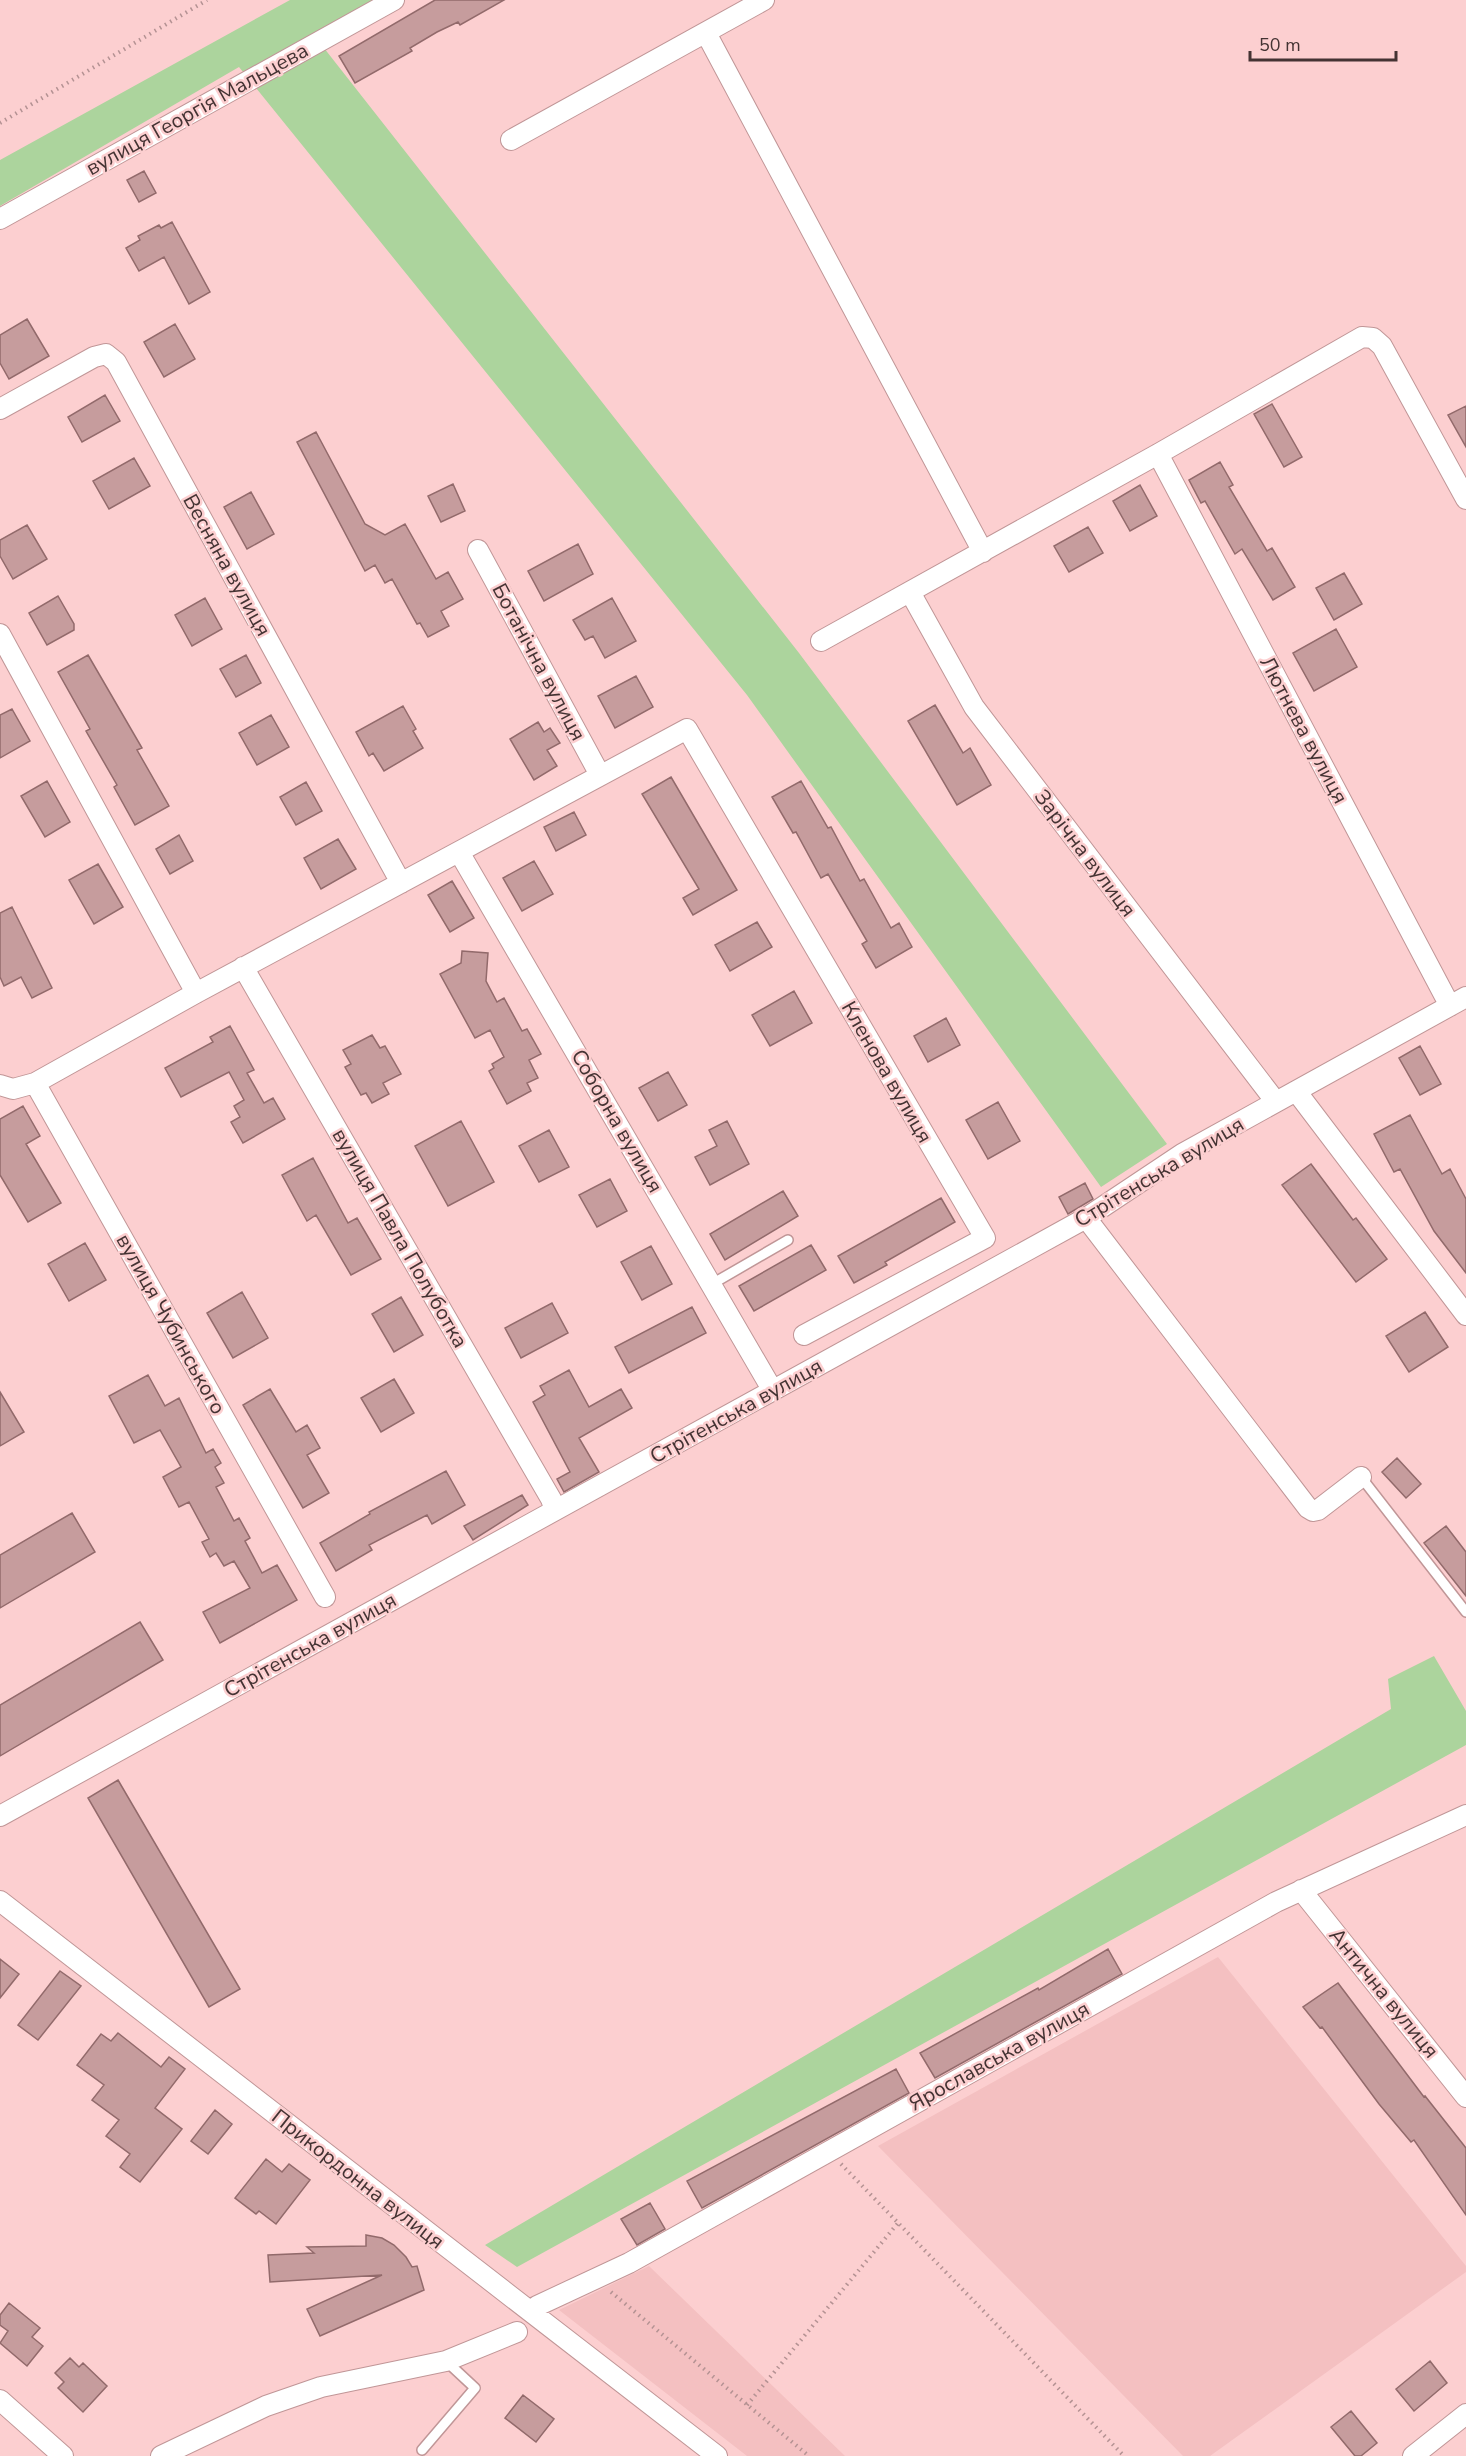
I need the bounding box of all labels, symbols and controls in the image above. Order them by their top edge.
scale bar [1250,24,1396,62]
text: 50 m [1259,33,1301,57]
street label: вулиця Георгія Мальцева [81,36,313,182]
street label: Весняна вулиця [176,489,278,641]
street label: Ботанічна вулиця [486,578,592,746]
street label: Лютнева вулиця [1253,651,1355,809]
street label: Зарічна вулиця [1028,783,1142,923]
street label: Кленова вулиця [835,996,939,1148]
street label: Соборна вулиця [565,1044,669,1198]
street label: Стрітенська вулиця [1069,1110,1249,1234]
street label: вулиця Павла Полуботка [326,1123,474,1353]
street label: вулиця Чубинського [110,1229,232,1419]
street label: Стрітенська вулиця [645,1352,827,1470]
street label: Стрітенська вулиця [219,1586,401,1704]
street label: Антична вулиця [1323,1922,1445,2064]
street label: Ярославська вулиця [904,1995,1094,2117]
street label: Прикордонна вулиця [266,2103,450,2255]

